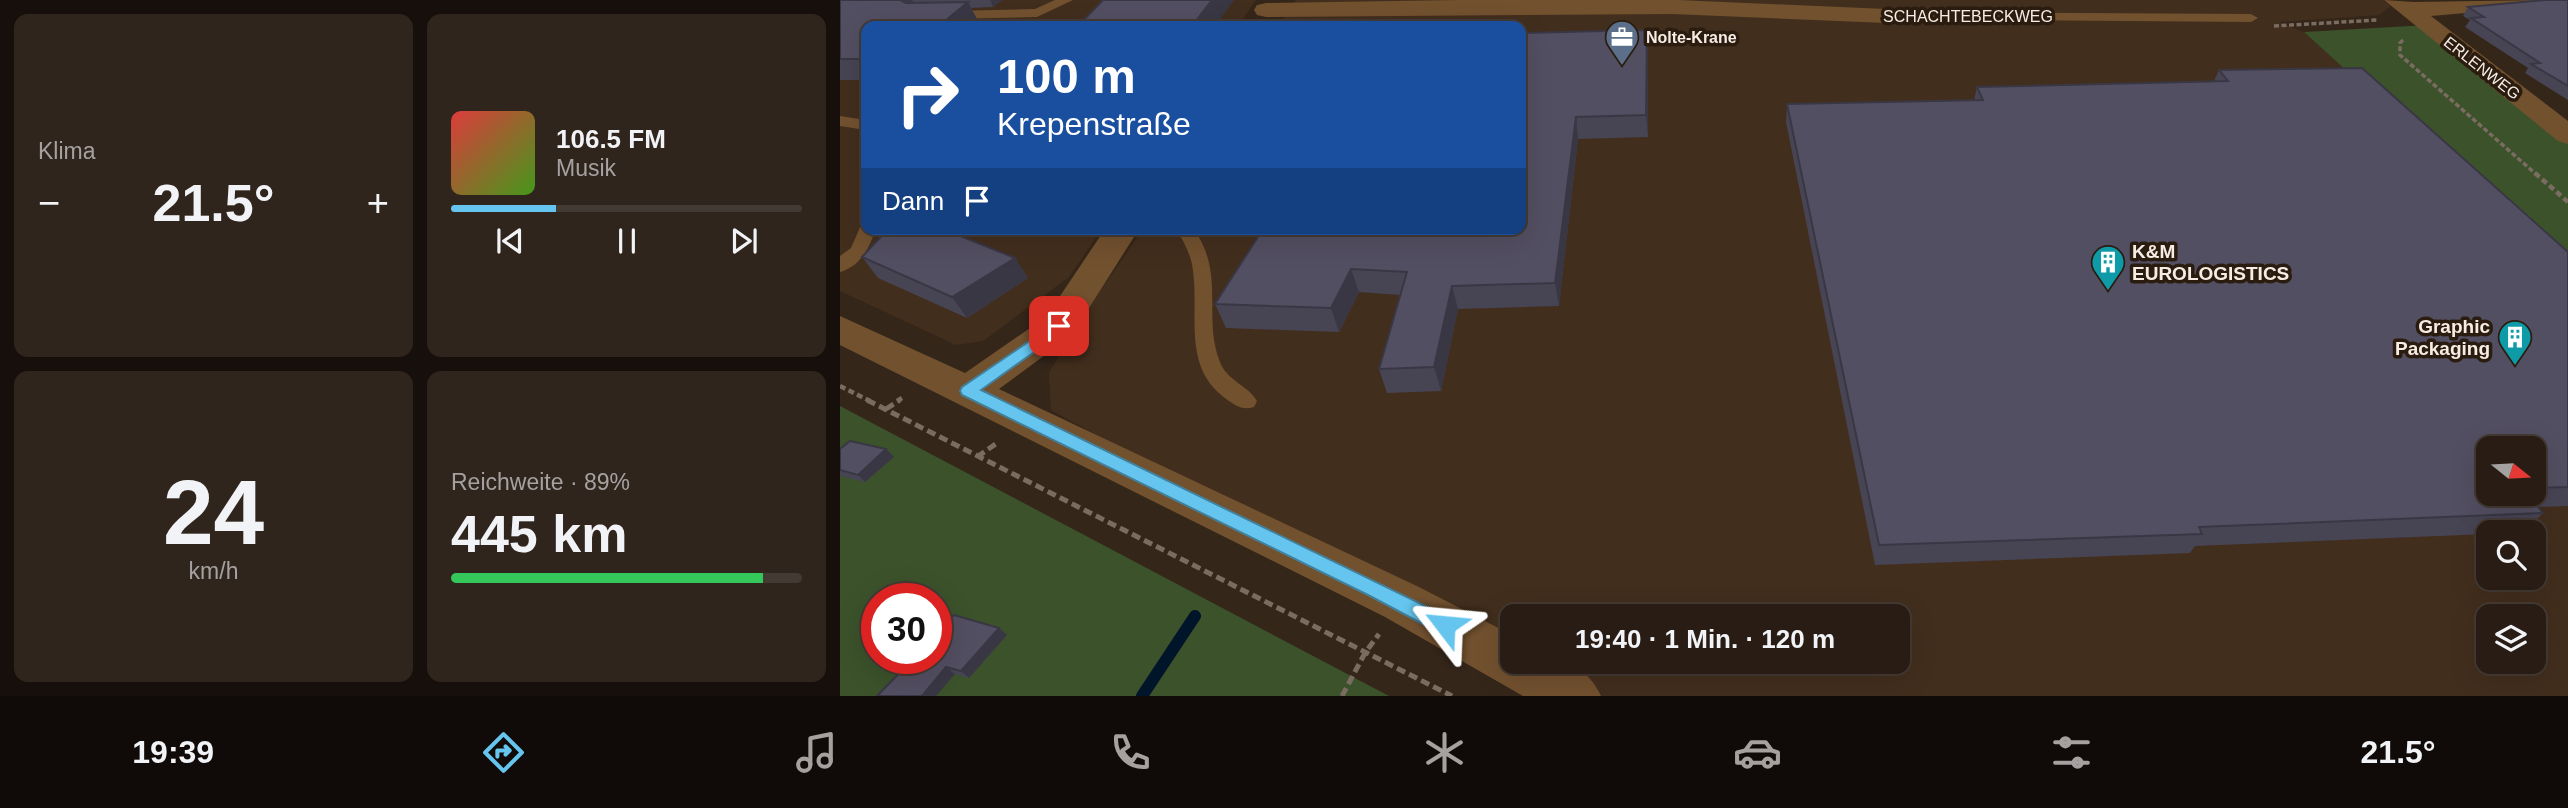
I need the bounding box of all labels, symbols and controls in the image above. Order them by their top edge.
street label: SCHACHTEBECKWEG [1883,8,2053,25]
office icon: Nolte-Krane [1603,18,1641,67]
place label: Nolte-Krane [1646,29,1737,46]
street label: ERLENWEG [2441,33,2523,103]
icon: right [882,49,973,140]
text: 100 m [997,49,1136,103]
text: Krepenstraße [997,106,1191,142]
text: 106.5 FM [556,124,666,154]
text: Klima [38,138,96,164]
text: Musik [556,155,616,181]
text: 21.5° [152,174,275,232]
text: − [38,182,60,224]
text: + [367,182,389,224]
icon: arrive [958,182,996,220]
text: Dann [882,186,944,216]
icon: previous [491,222,529,260]
icon: pause [608,222,646,260]
icon: next [725,222,763,260]
place label: K&M EUROLOGISTICS [2132,241,2289,284]
building icon: K&M EUROLOGISTICS [2089,243,2127,292]
pin [1029,296,1089,356]
icon: arrive [1040,307,1078,345]
place label: Graphic Packaging [2395,316,2490,359]
building icon: Graphic Packaging [2496,318,2534,367]
north arrow [2476,436,2546,506]
map controls [2476,436,2546,674]
text: 24 [163,462,264,563]
text: Reichweite · 89% [451,469,630,495]
text: 445 km [451,505,627,563]
button: search [2476,520,2546,590]
text: km/h [189,558,238,584]
speed limit sign: 30 [861,583,952,674]
position arrow [1408,588,1482,662]
button: layers [2476,604,2546,674]
text: 19:40 · 1 Min. · 120 m [1575,624,1835,654]
icon: directions [479,728,528,777]
icon: music [792,728,841,777]
icon: phone [1106,728,1155,777]
icon: climate [1420,728,1469,777]
icon: car [1733,728,1782,777]
icon: filters [2047,728,2096,777]
text: 19:39 [132,734,214,770]
text: 21.5° [2361,734,2436,770]

